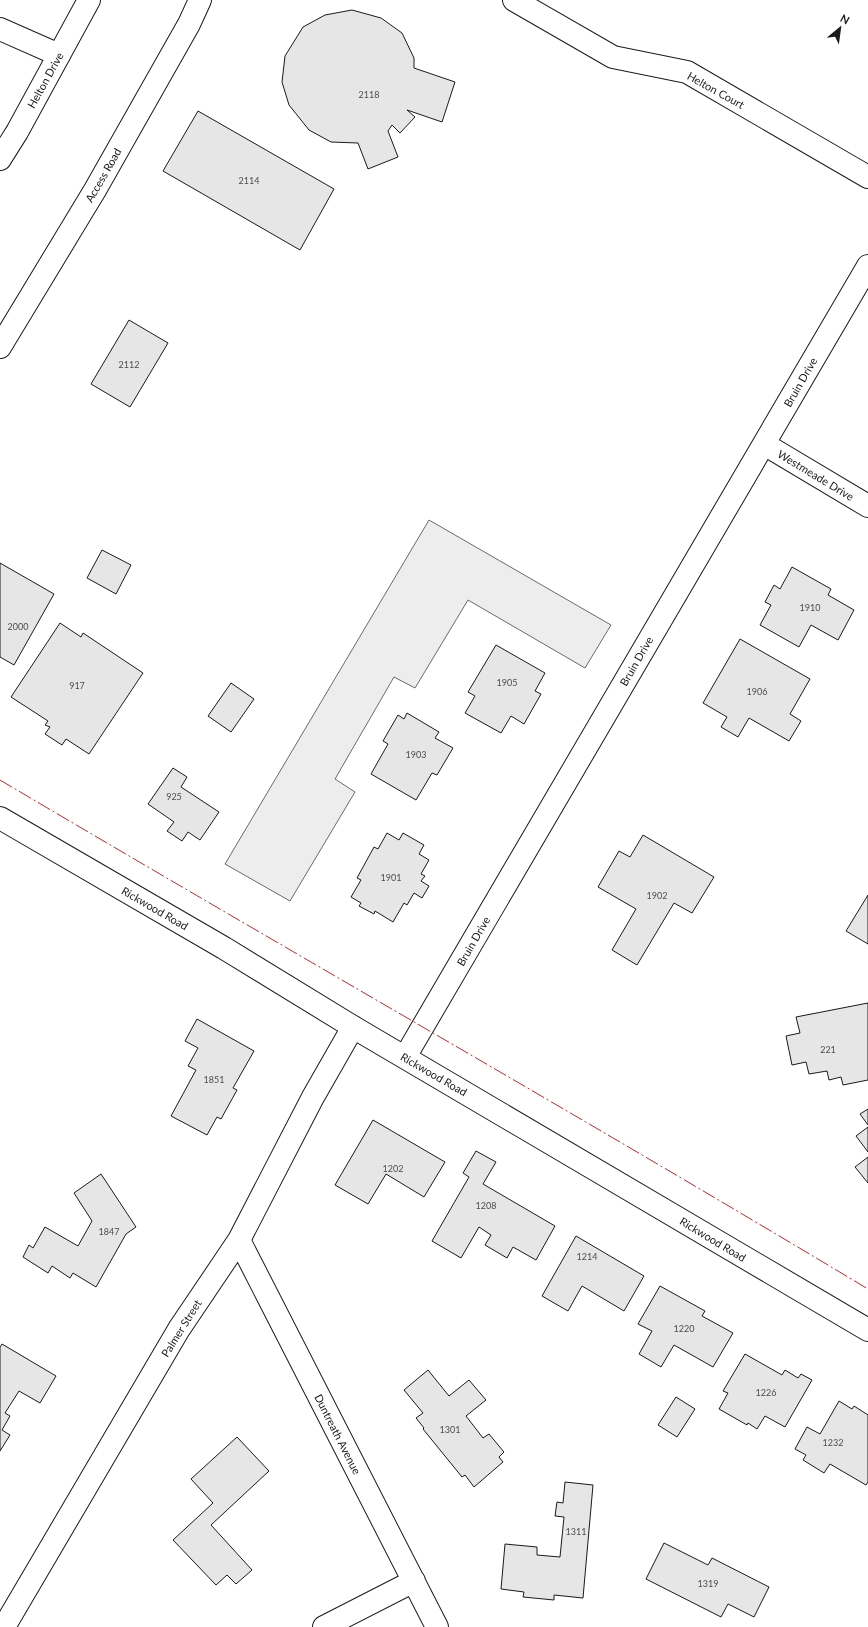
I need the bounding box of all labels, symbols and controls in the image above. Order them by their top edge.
north arrow [820,8,860,48]
text: N [838,11,852,27]
street label: Helton Drive [24,50,66,110]
street label: Helton Court [685,69,747,111]
house number: 2118 [359,89,379,100]
street label: Access Road [82,146,124,204]
house number: 2114 [239,175,259,186]
street label: Bruin Drive [781,355,819,409]
house number: 2112 [119,359,139,370]
street label: Westmeade Drive [776,447,857,503]
house number: 1910 [800,602,820,613]
house number: 2000 [8,621,28,632]
street label: Bruin Drive [617,634,655,688]
house number: 1905 [497,677,517,688]
house number: 917 [69,680,85,691]
house number: 1906 [747,686,767,697]
house number: 1903 [406,749,426,760]
house number: 925 [166,791,182,802]
house number: 1901 [381,872,401,883]
street label: Rickwood Road [119,884,191,932]
house number: 1902 [647,890,667,901]
street label: Bruin Drive [454,914,492,968]
house number: 221 [820,1044,836,1055]
street label: Rickwood Road [398,1050,470,1098]
house number: 1851 [204,1074,224,1085]
house number: 1202 [383,1163,403,1174]
house number: 1208 [476,1200,496,1211]
street label: Rickwood Road [678,1214,748,1264]
house number: 1847 [99,1226,119,1237]
house number: 1214 [577,1251,597,1262]
street label: Palmer Street [158,1297,204,1359]
house number: 1220 [674,1323,694,1334]
house number: 1226 [756,1387,776,1398]
street label: Duntreath Avenue [312,1392,364,1476]
house number: 1301 [440,1424,460,1435]
house number: 1232 [823,1437,843,1448]
house number: 1311 [566,1526,586,1537]
house number: 1319 [698,1578,718,1589]

